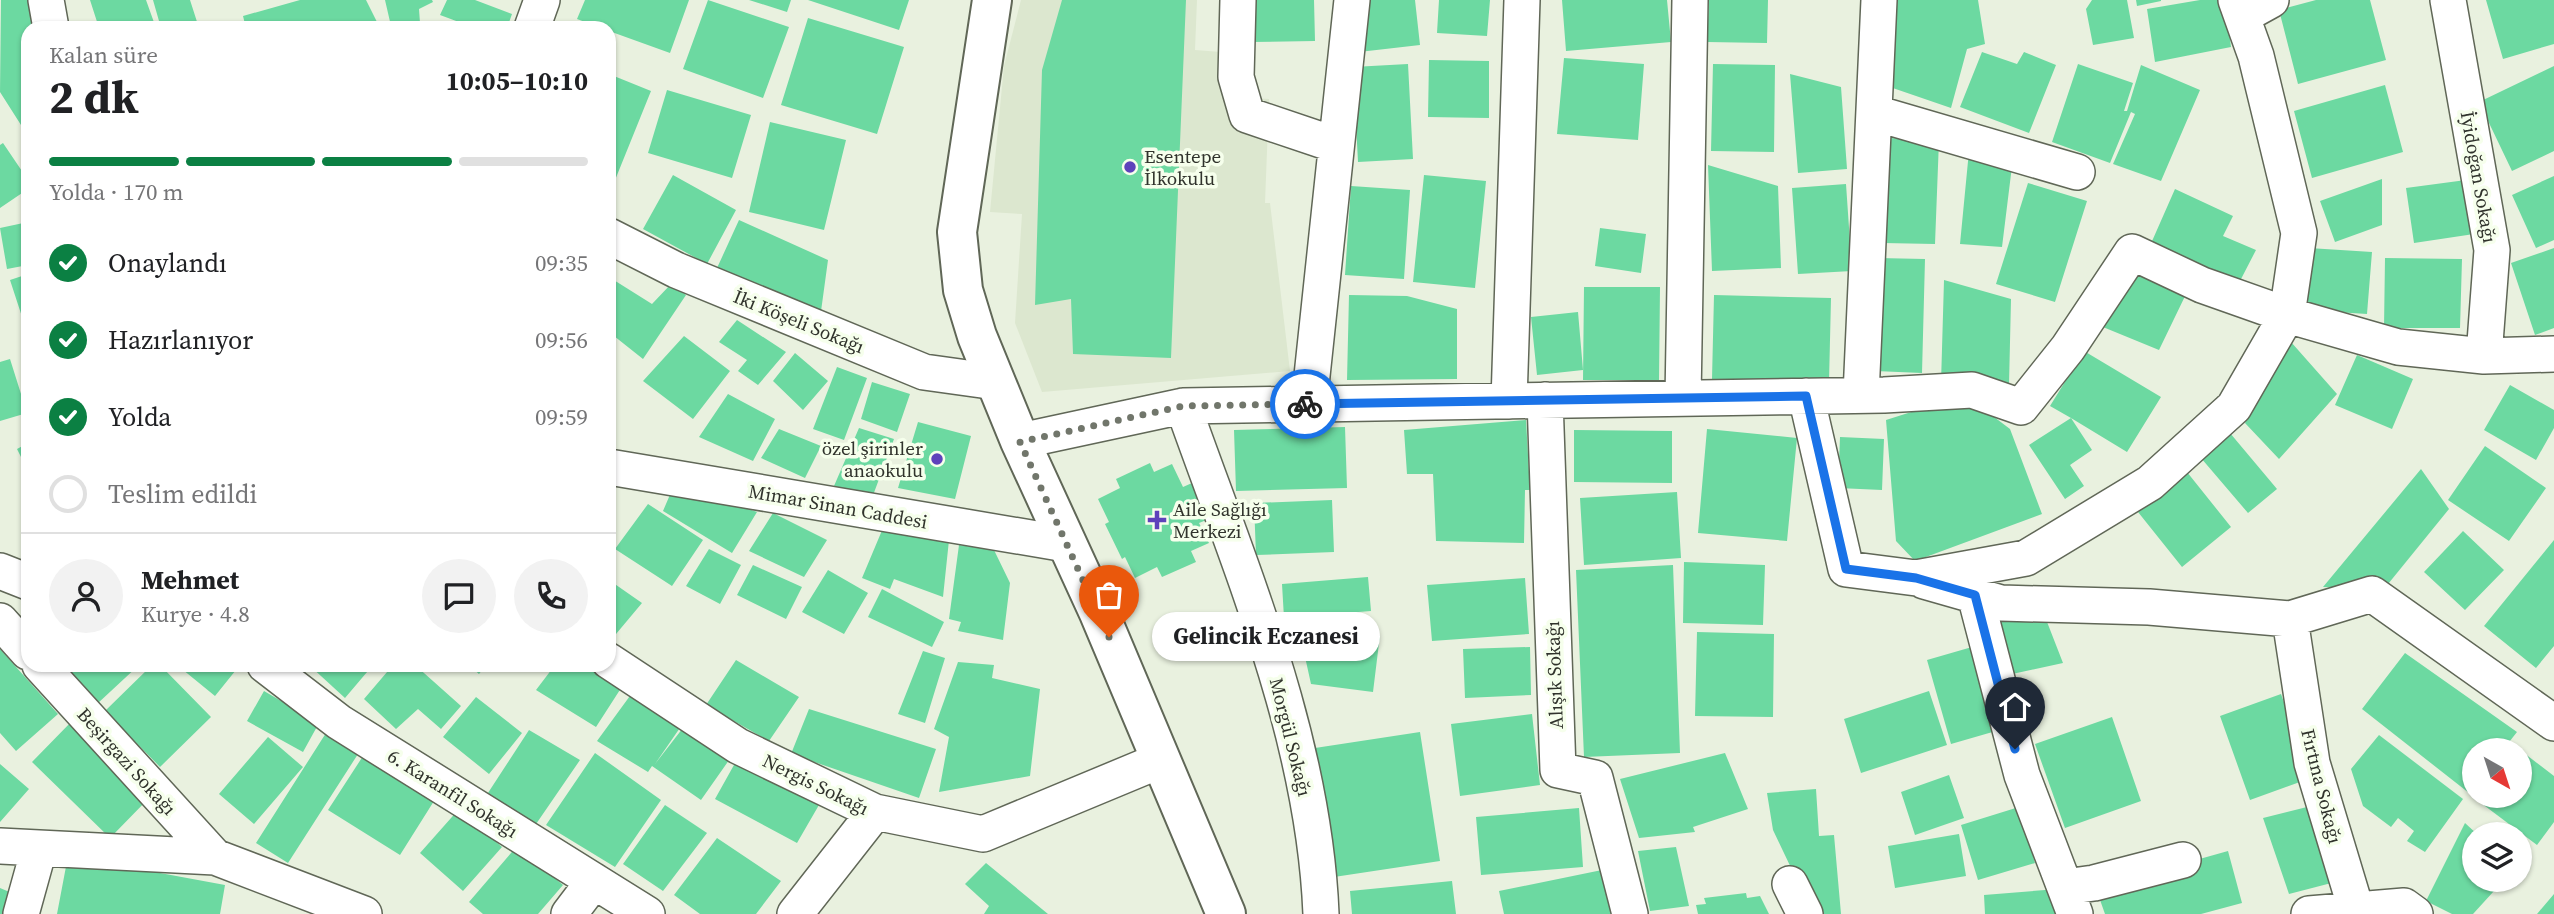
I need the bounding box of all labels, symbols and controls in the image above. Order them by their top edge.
text: Kalan süre [49,39,158,71]
text: 10:05–10:10 [446,63,588,99]
text: 2 dk [49,65,139,128]
street label: İyidoğan Sokağı [2455,109,2503,245]
place label: Esentepe İlkokulu [1144,143,1221,191]
marker: Esentepe İlkokulu [1122,159,1138,175]
text: Yolda · 170 m [49,176,183,208]
icon: check [49,244,87,282]
text: Onaylandı [108,245,227,281]
text: 09:35 [535,247,588,279]
street label: İki Köşeli Sokağı [730,283,869,359]
icon: check [49,321,87,359]
text: Hazırlanıyor [108,322,253,358]
text: 09:56 [535,324,588,356]
courier [1270,369,1340,439]
icon: bike [1286,385,1324,423]
icon: check [49,398,87,436]
text: Yolda [108,399,172,435]
text: 09:59 [535,401,588,433]
place label: özel şirinler anaokulu [822,435,923,483]
marker: özel şirinler anaokulu [929,451,945,467]
text: Teslim edildi [108,476,257,512]
street label: Mimar Sinan Caddesi [747,477,930,535]
place label: Aile Sağlığı Merkezi [1173,496,1267,544]
marker: Aile Sağlığı Merkezi [1147,510,1167,530]
button: person [49,559,123,633]
button: chat [422,559,496,633]
button: phone [514,559,588,633]
text: Mehmet [141,562,239,598]
pin [1079,565,1139,637]
icon: bag [1090,576,1128,614]
text: Kurye · 4.8 [141,598,250,630]
callout: Gelincik Eczanesi [1151,612,1378,662]
text: Gelincik Eczanesi [1173,620,1359,652]
street label: Alışık Sokağı [1539,620,1569,729]
street label: Morgül Sokağı [1264,675,1318,799]
pin [1985,677,2045,749]
icon: home [1996,688,2034,726]
street label: Beşirgazi Sokağı [72,702,183,821]
street label: Fırtına Sokağı [2295,726,2349,846]
north arrow [2462,738,2532,808]
map controls [2462,738,2532,892]
street label: 6. Karanfil Sokağı [383,742,523,844]
street label: Nergis Sokağı [759,747,874,821]
button: layers [2462,822,2532,892]

